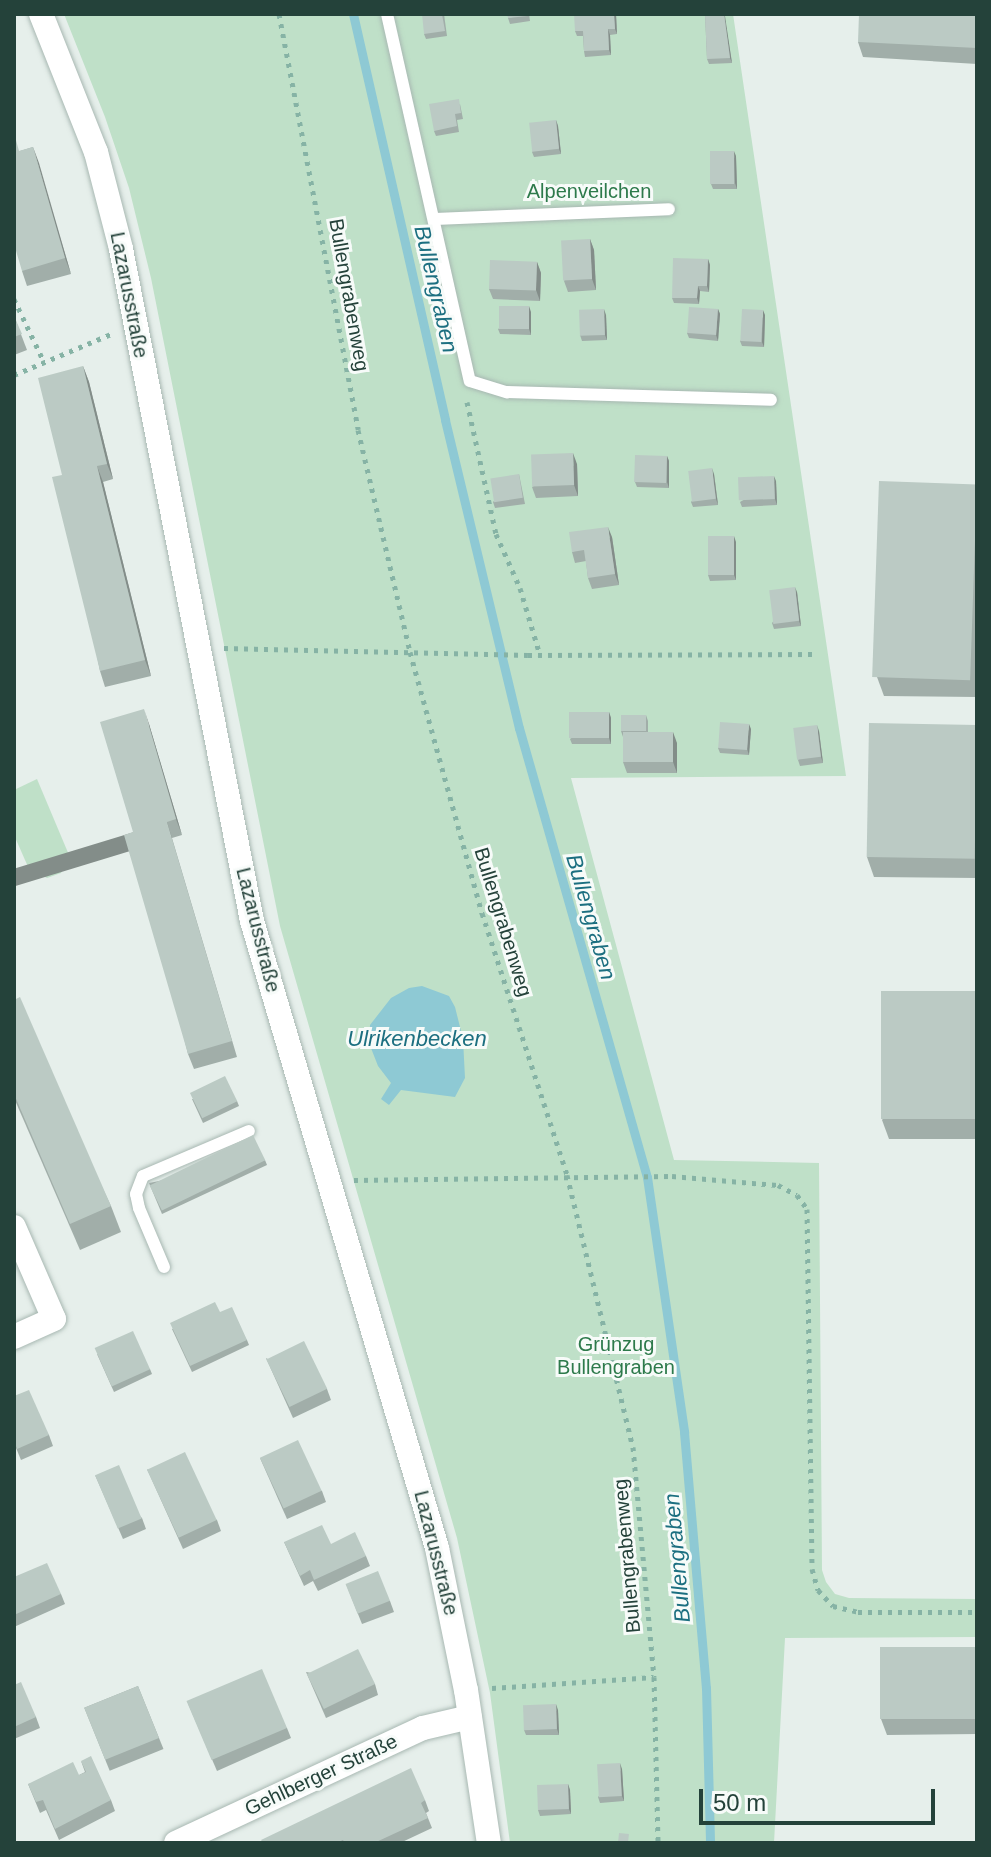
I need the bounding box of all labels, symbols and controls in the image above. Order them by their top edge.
park label: Alpenveilchen [527,179,651,203]
street label: Bullengrabenweg [324,217,374,373]
water label: Bullengraben [409,223,463,355]
street label: Lazarusstraße [105,230,153,360]
street label: Bullengrabenweg [469,845,537,999]
water label: Bullengraben [560,851,622,983]
street label: Lazarusstraße [231,865,285,995]
water label: Ulrikenbecken [347,1026,487,1052]
park label: Grünzug Bullengraben [557,1333,675,1380]
street label: Bullengrabenweg [608,1478,646,1634]
street label: Lazarusstraße [409,1488,463,1618]
water label: Bullengraben [658,1492,696,1624]
street label: Gehlberger Straße [241,1729,401,1821]
scale bar [703,1773,939,1823]
text: 50 m [713,1789,766,1816]

